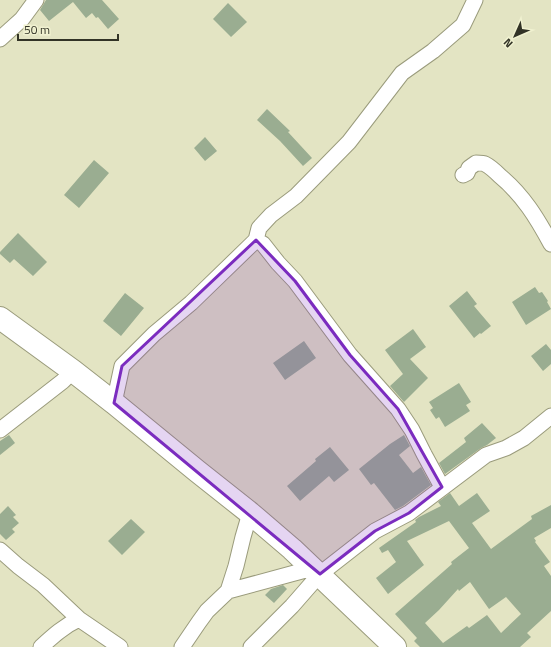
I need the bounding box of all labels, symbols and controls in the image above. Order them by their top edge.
scale bar [18,16,118,42]
north arrow [495,16,535,56]
text: 50 m [24,20,50,39]
text: N [500,35,516,51]

